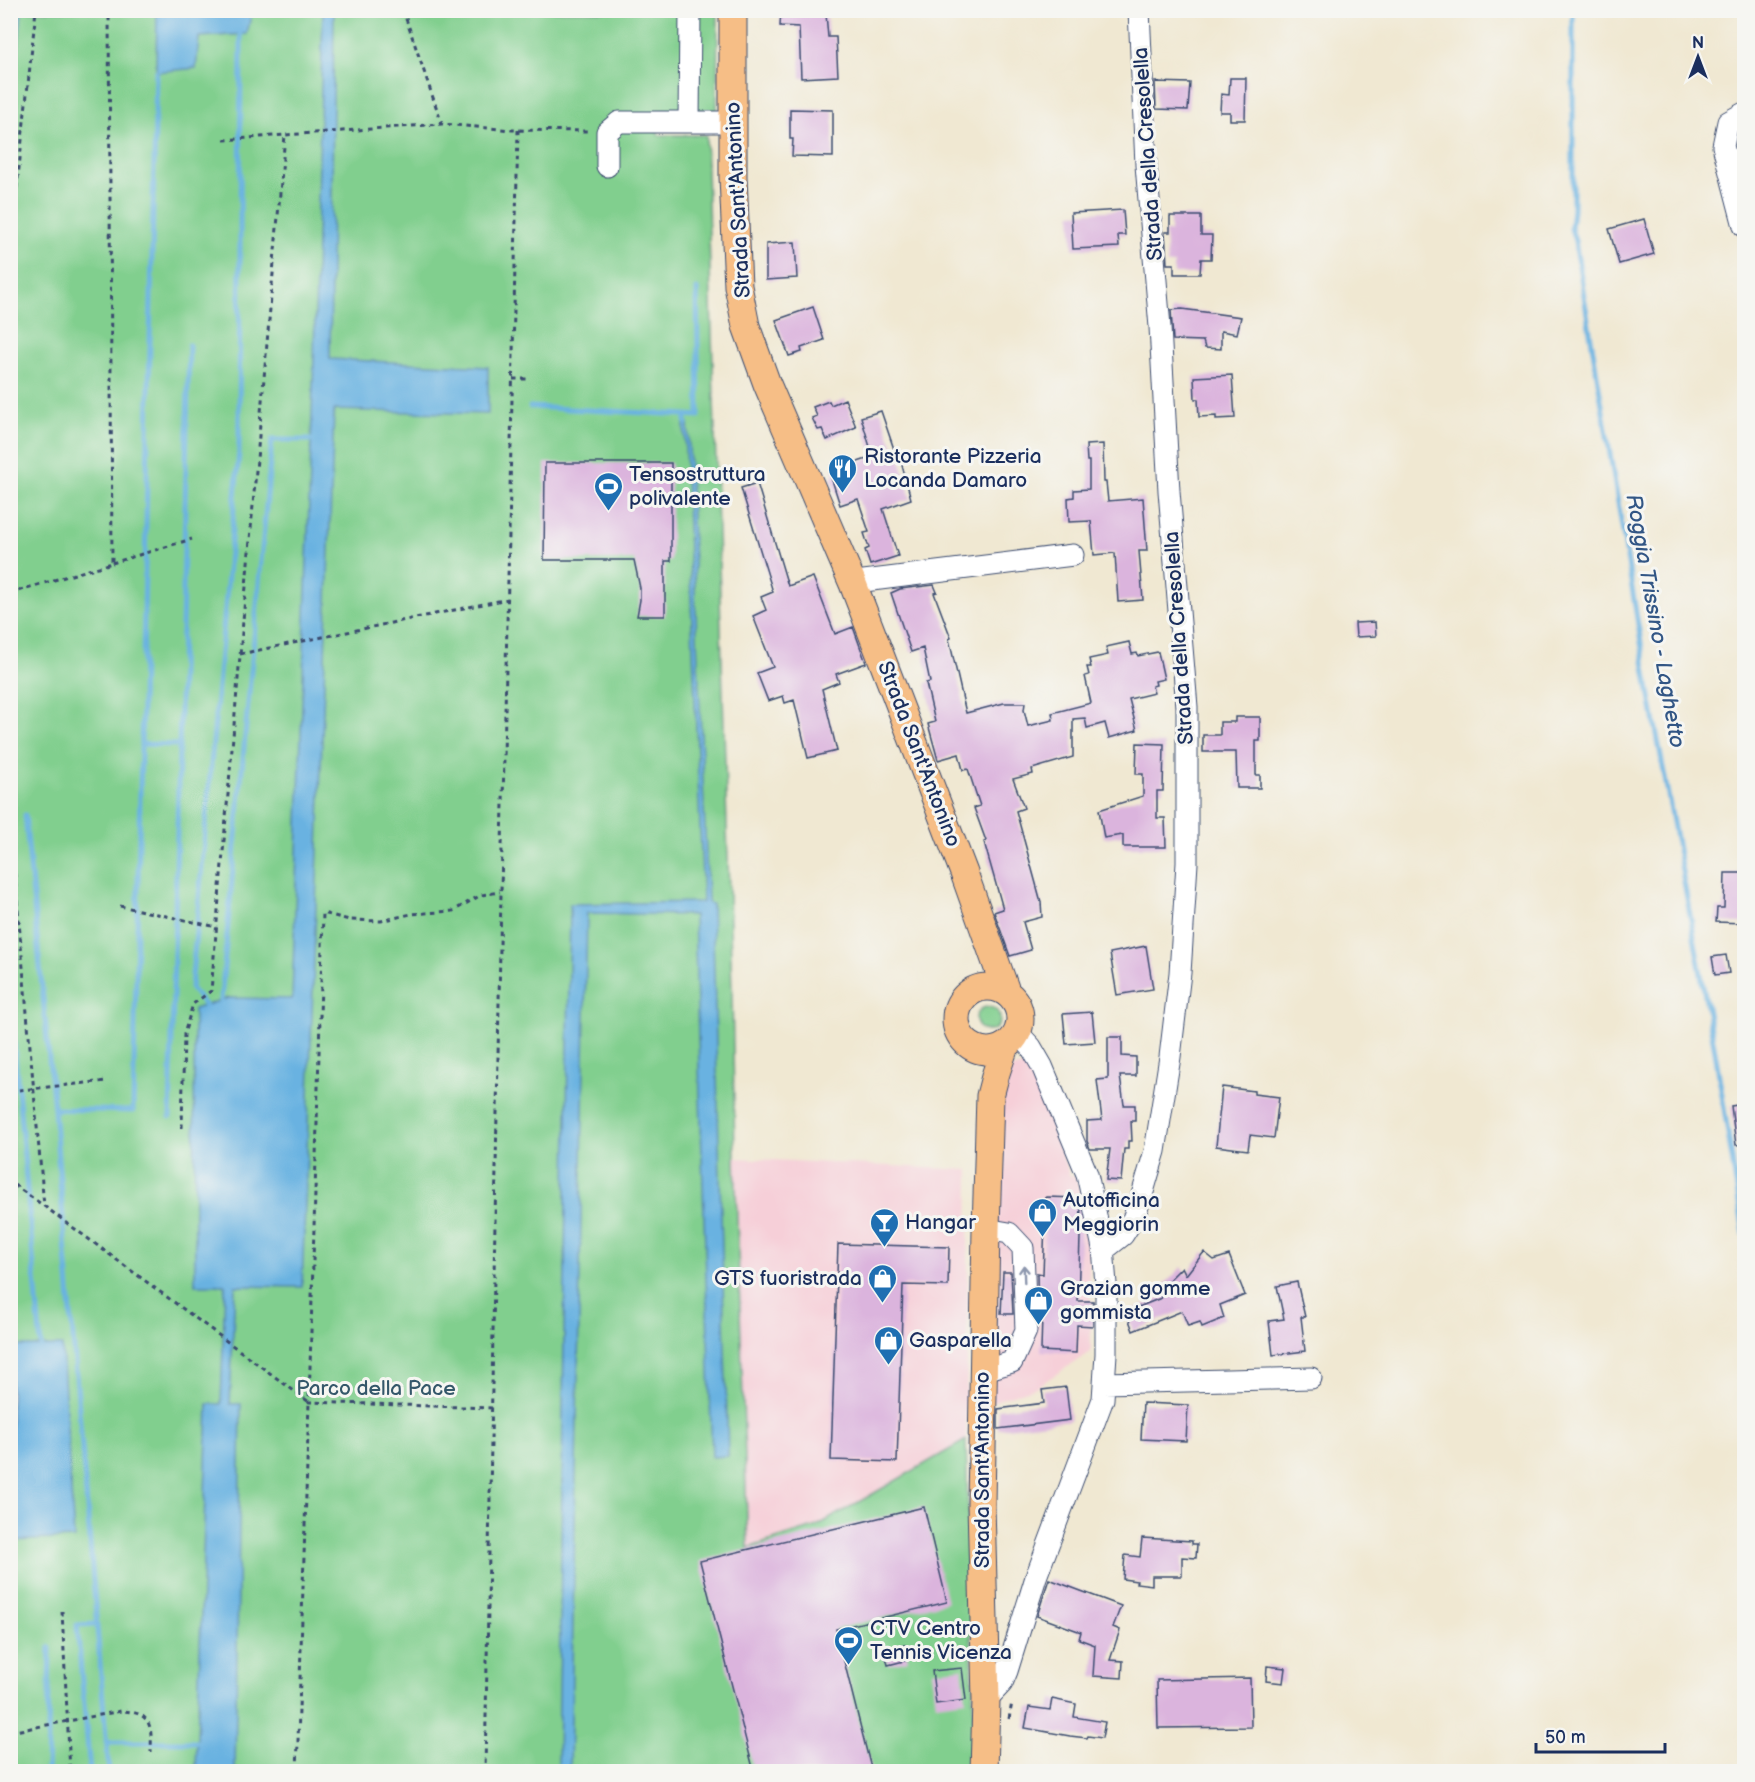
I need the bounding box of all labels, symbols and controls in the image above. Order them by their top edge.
north arrow [1668,27,1728,87]
text: N [1692,34,1704,53]
street label: Strada della Cresolella [1128,46,1168,262]
street label: Strada Sant'Antonino [720,101,756,299]
place label: Ristorante Pizzeria Locanda Damaro [864,444,1042,493]
restaurant icon: Ristorante Pizzeria Locanda Damaro [827,452,859,494]
place label: Tensostruttura polivalente [629,462,766,511]
sports icon: Tensostruttura polivalente [592,470,624,512]
water label: Roggia Trissino - Laghetto [1619,492,1691,750]
street label: Strada della Cresolella [1159,530,1199,746]
street label: Strada Sant'Antonino [872,658,966,850]
place label: Autofficina Meggiorin [1063,1188,1160,1237]
shop icon: Autofficina Meggiorin [1026,1196,1058,1238]
bar icon: Hangar [868,1206,900,1248]
place label: Hangar [905,1210,976,1235]
shop icon: GTS fuoristrada [867,1262,899,1304]
one-way arrow [1019,1265,1030,1285]
place label: GTS fuoristrada [714,1266,862,1291]
place label: Grazian gomme gommista [1060,1276,1210,1325]
shop icon: Grazian gomme gommista [1023,1284,1055,1326]
shop icon: Gasparella [872,1324,904,1366]
place label: Gasparella [909,1328,1012,1353]
street label: Strada Sant'Antonino [970,1372,995,1568]
park label: Parco della Pace [296,1376,456,1401]
place label: CTV Centro Tennis Vicenza [870,1616,1012,1665]
sports icon: CTV Centro Tennis Vicenza [833,1624,865,1666]
scale bar [1536,1716,1665,1754]
text: 50 m [1545,1727,1586,1748]

